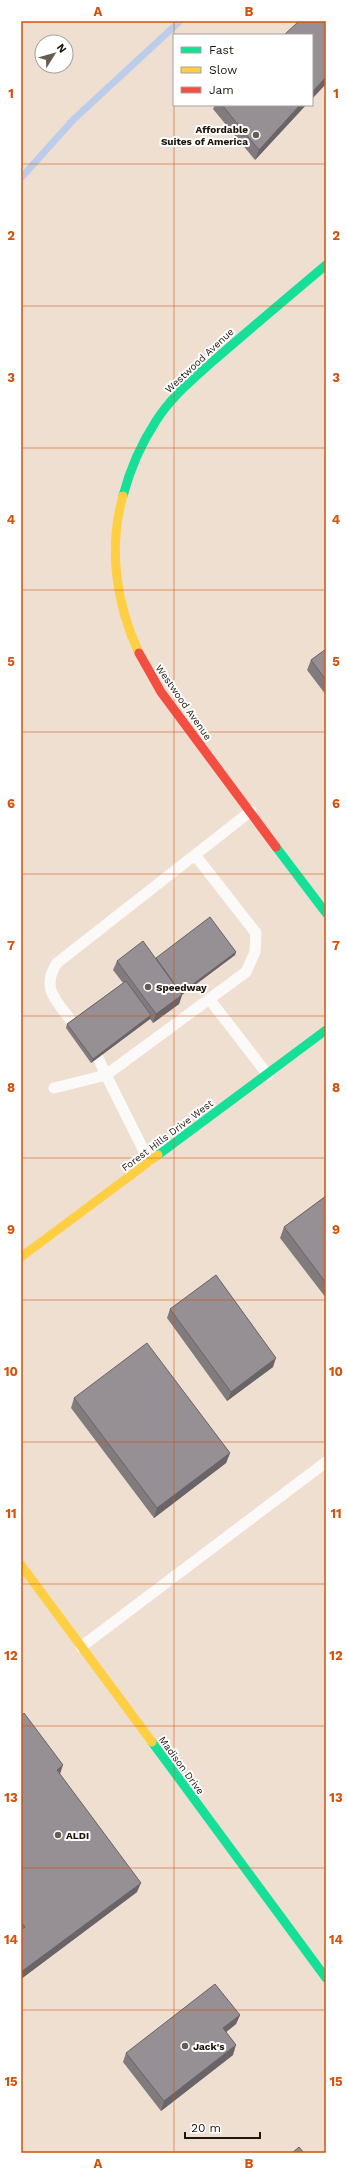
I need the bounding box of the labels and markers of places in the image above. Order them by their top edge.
place label: Affordable Suites of America [161,124,248,147]
marker: Affordable Suites of America [251,130,261,140]
marker: Speedway [143,982,153,992]
place label: Speedway [156,982,207,993]
marker: ALDI [53,1830,63,1840]
place label: ALDI [66,1830,89,1841]
marker: Jack's [180,2041,190,2051]
place label: Jack's [193,2041,225,2052]

